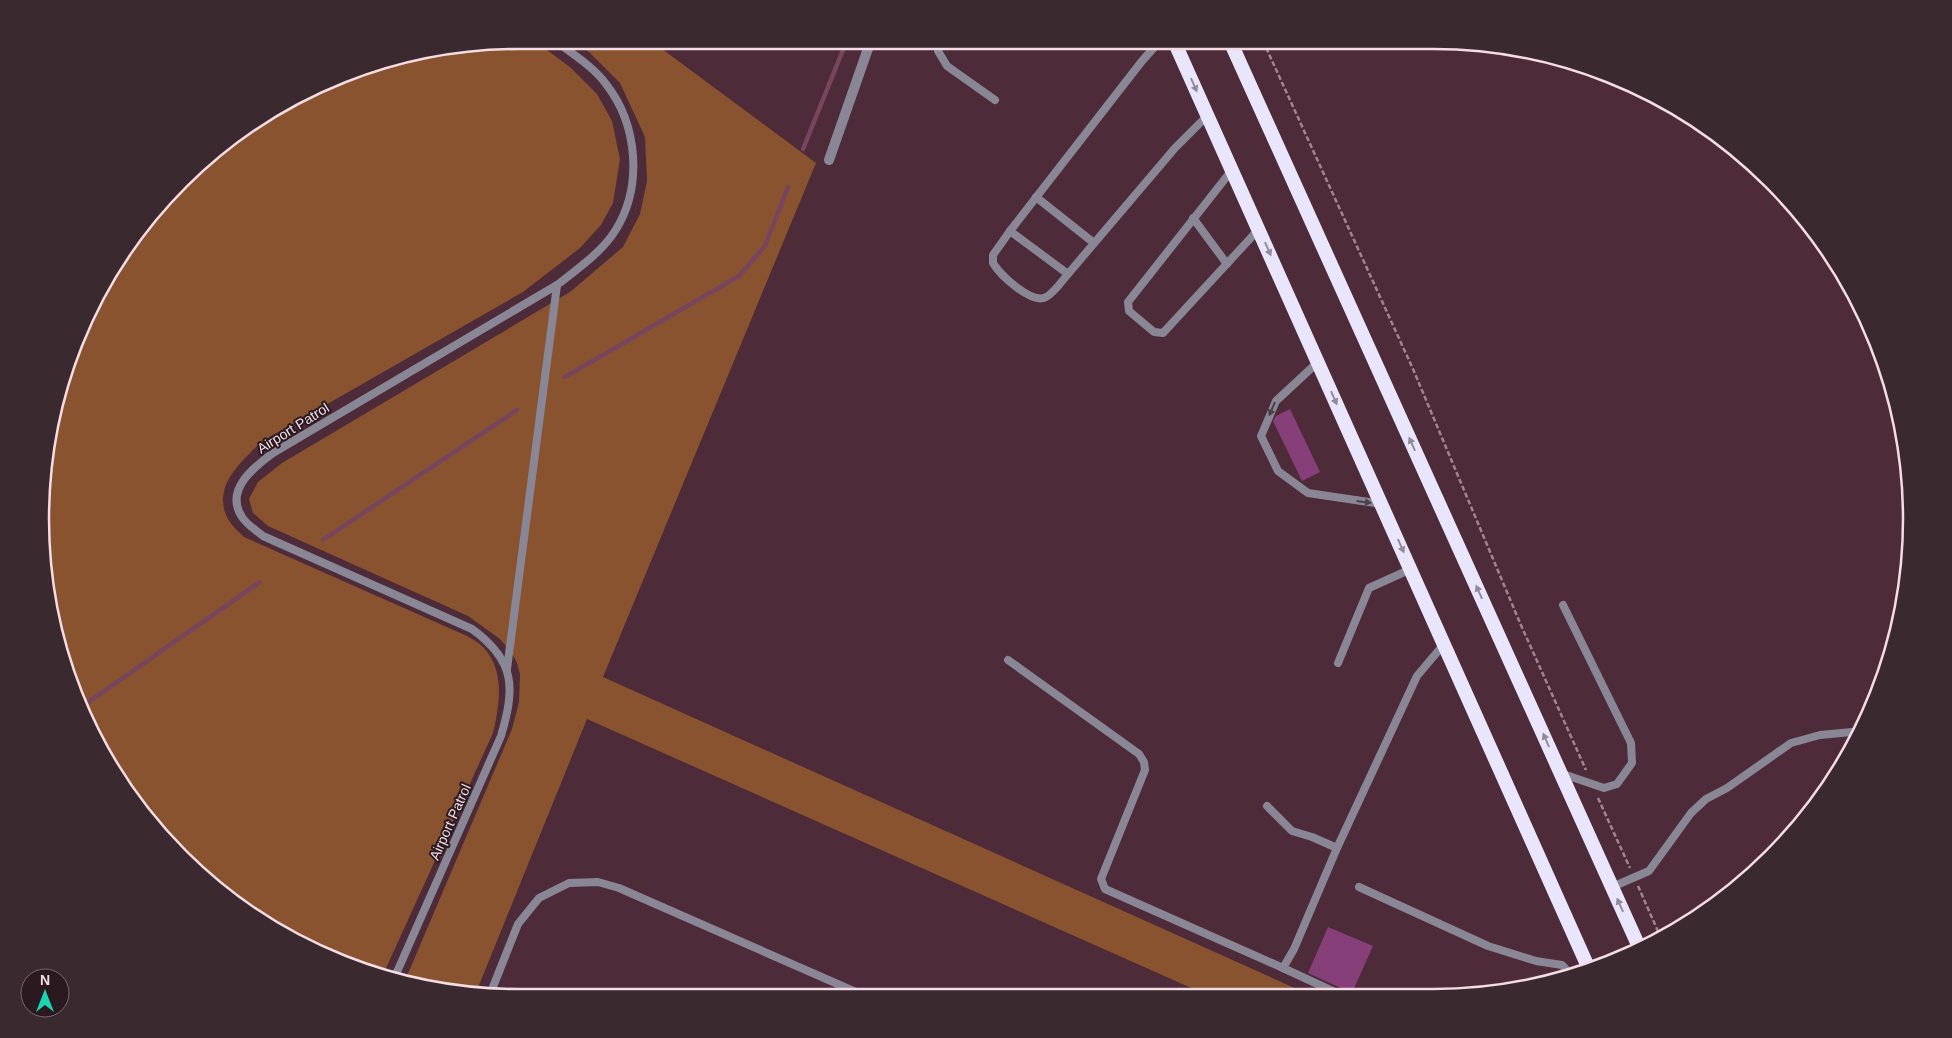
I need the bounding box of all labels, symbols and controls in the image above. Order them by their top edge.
one-way arrow [1191,78,1199,92]
one-way arrow [1263,242,1272,257]
one-way arrow [1331,391,1339,405]
street label: Airport Patrol [254,400,332,456]
one-way arrow [1268,402,1276,416]
one-way arrow [1408,437,1416,451]
one-way arrow [1356,498,1372,506]
one-way arrow [1397,539,1405,553]
one-way arrow [1475,585,1483,599]
one-way arrow [1541,733,1549,747]
street label: Airport Patrol [426,781,474,863]
one-way arrow [1615,898,1623,912]
north arrow [20,968,70,1018]
text: N [40,972,50,988]

